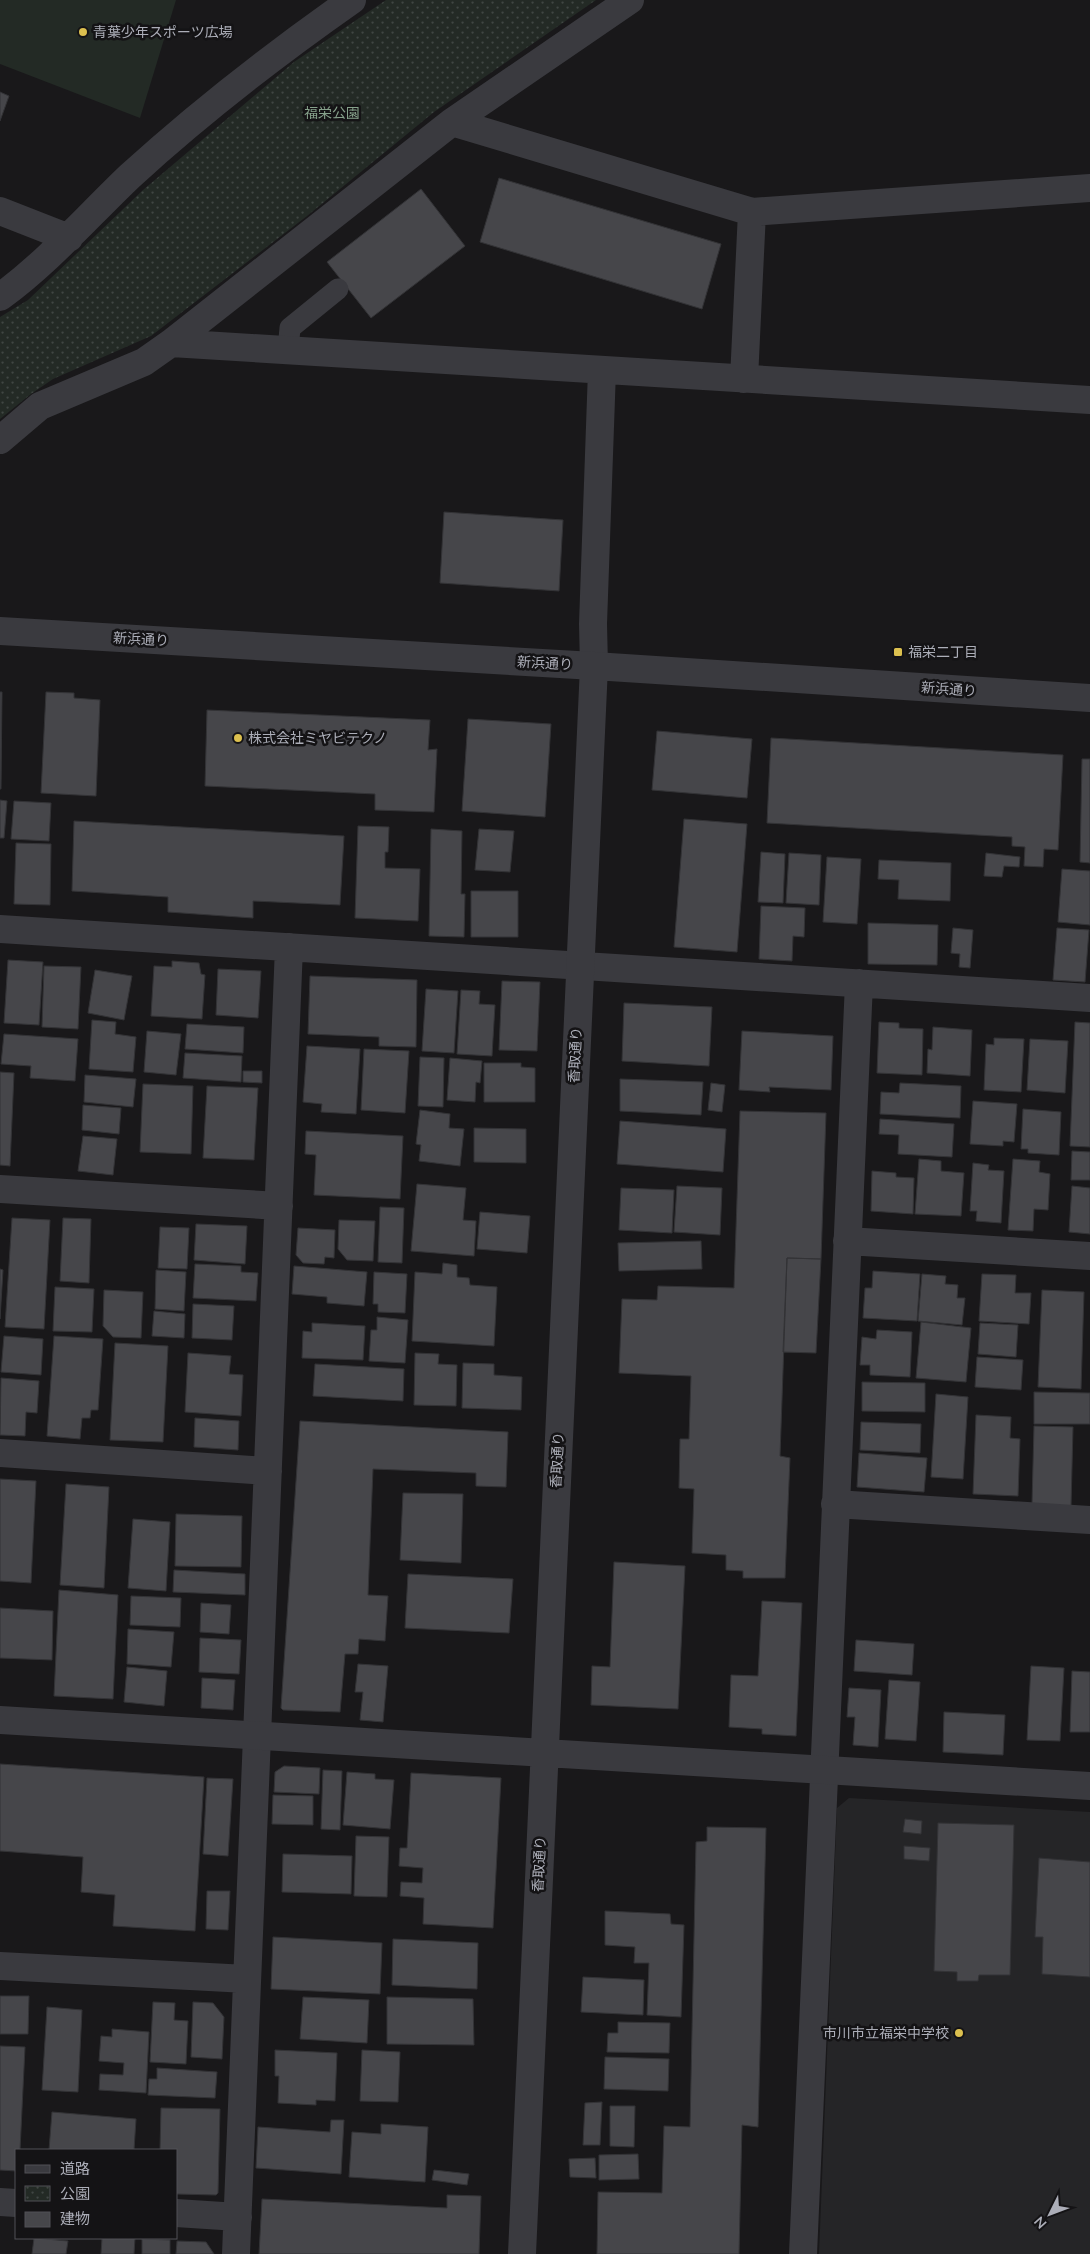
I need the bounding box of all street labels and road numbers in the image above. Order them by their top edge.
street label: 新浜通り [113,629,169,649]
street label: 新浜通り [517,653,573,673]
street label: 新浜通り [920,678,978,700]
street label: 香取通り [565,1027,585,1083]
street label: 香取通り [547,1432,567,1488]
street label: 香取通り [529,1836,549,1892]

